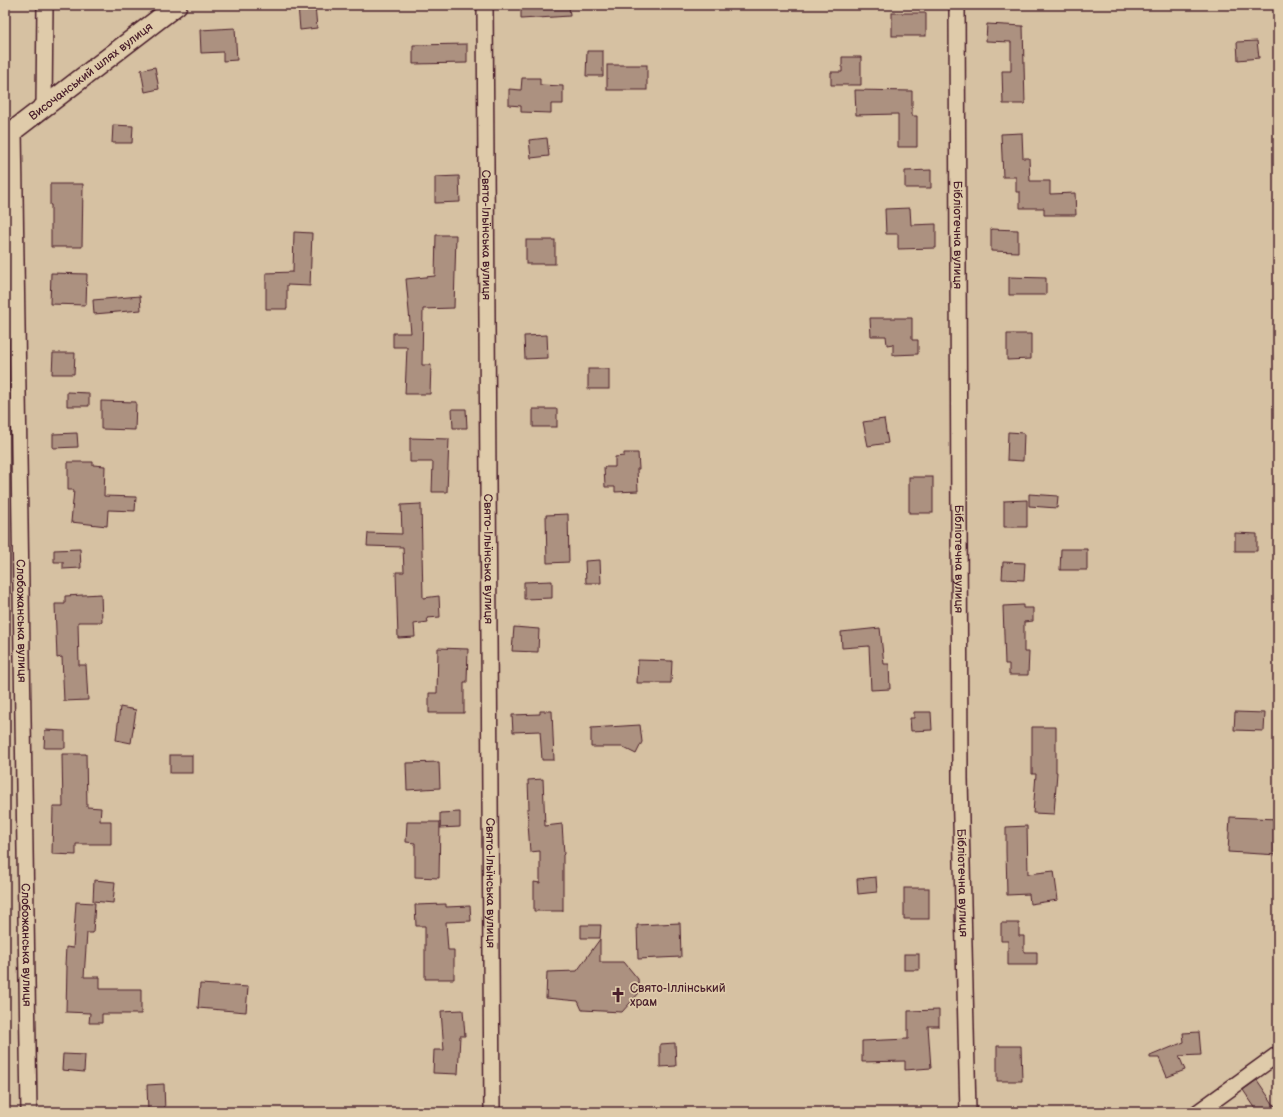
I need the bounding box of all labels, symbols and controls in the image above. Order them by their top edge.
street label: Височанський шлях вулиця [26,19,156,124]
street label: Свято-Ільїнська вулиця [479,170,494,301]
street label: Бібліотечна вулиця [950,181,966,290]
street label: Свято-Ільїнська вулиця [481,494,496,625]
street label: Бібліотечна вулиця [951,505,967,614]
street label: Слобожанська вулиця [13,559,30,683]
street label: Свято-Ільїнська вулиця [483,818,498,949]
street label: Бібліотечна вулиця [954,829,971,938]
street label: Слобожанська вулиця [18,883,35,1007]
place label: Свято-Іллінський храм [630,981,726,1010]
church icon: Свято-Іллінський храм [609,986,627,1004]

